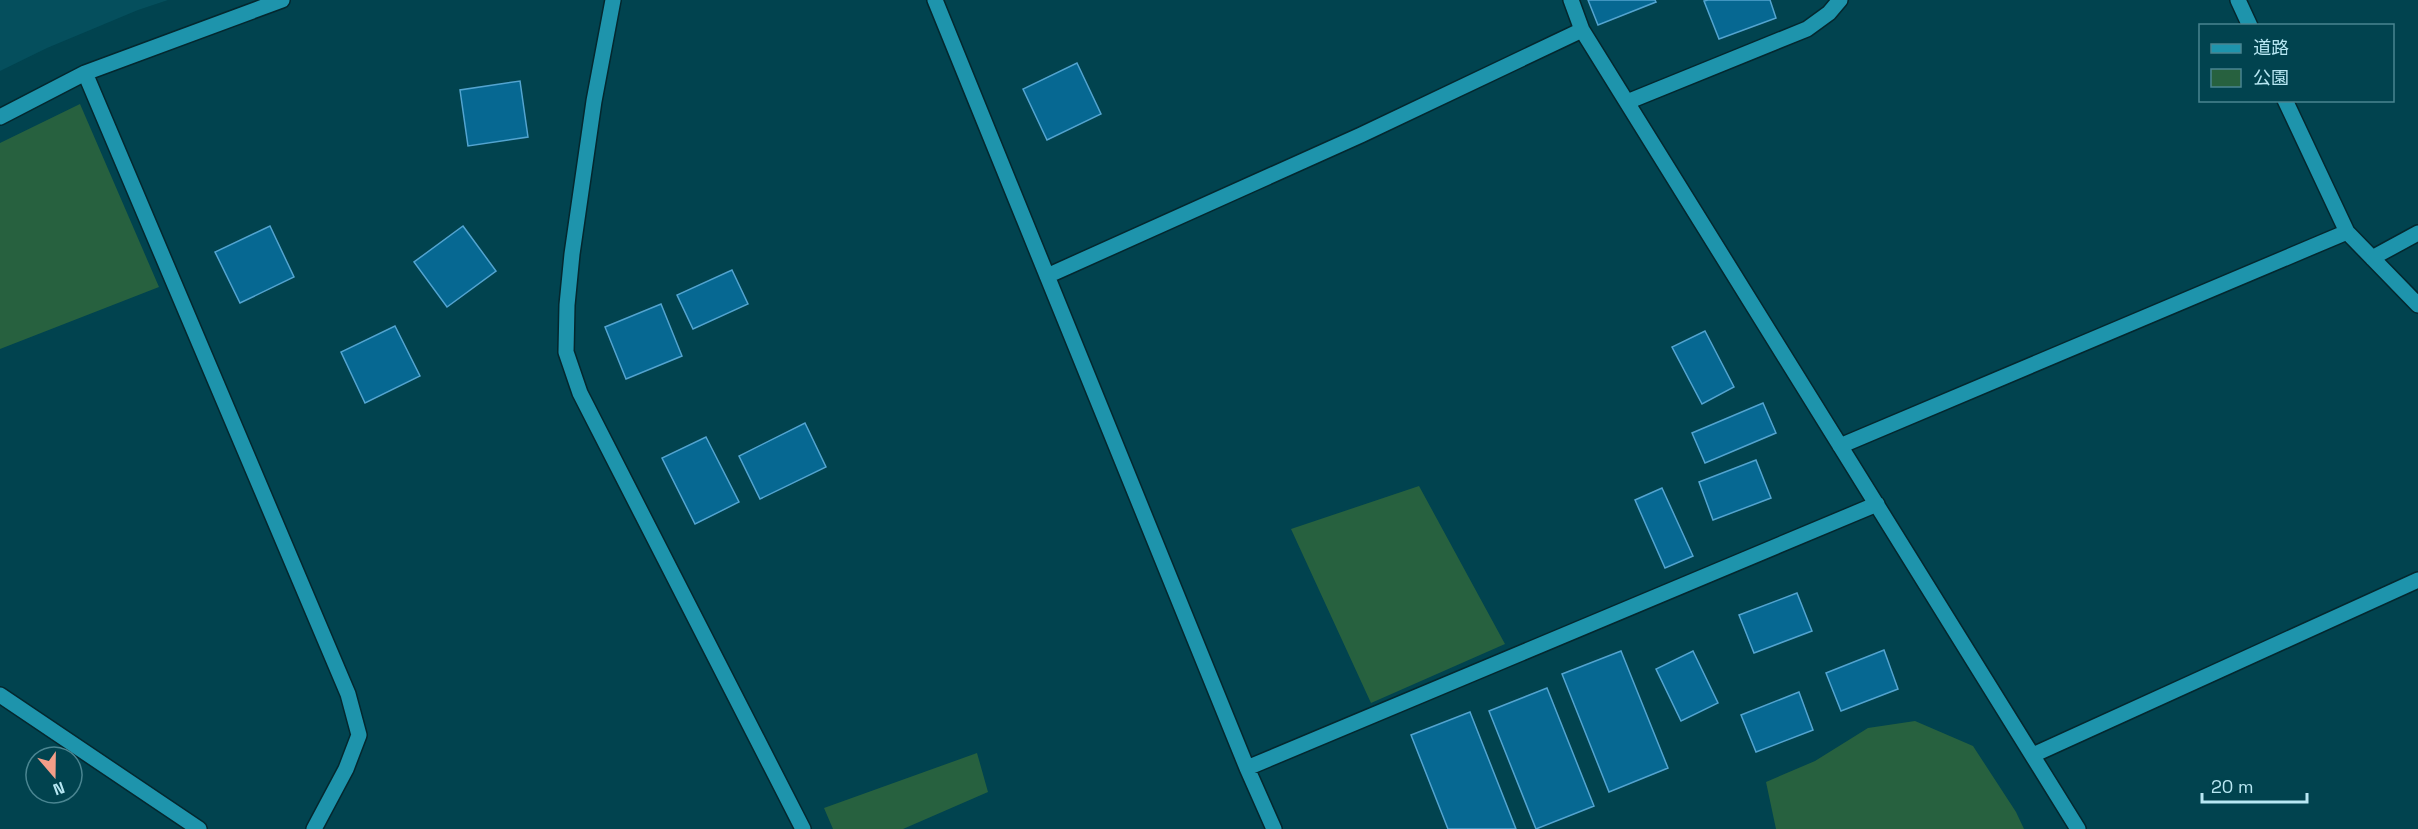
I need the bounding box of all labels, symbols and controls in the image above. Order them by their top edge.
legend [2199,24,2394,102]
text: 道路 [2253,36,2289,59]
text: 公園 [2253,66,2289,89]
north arrow [24,745,84,805]
scale bar [2202,766,2307,804]
text: 20 m [2211,775,2254,798]
text: N [50,777,68,800]

